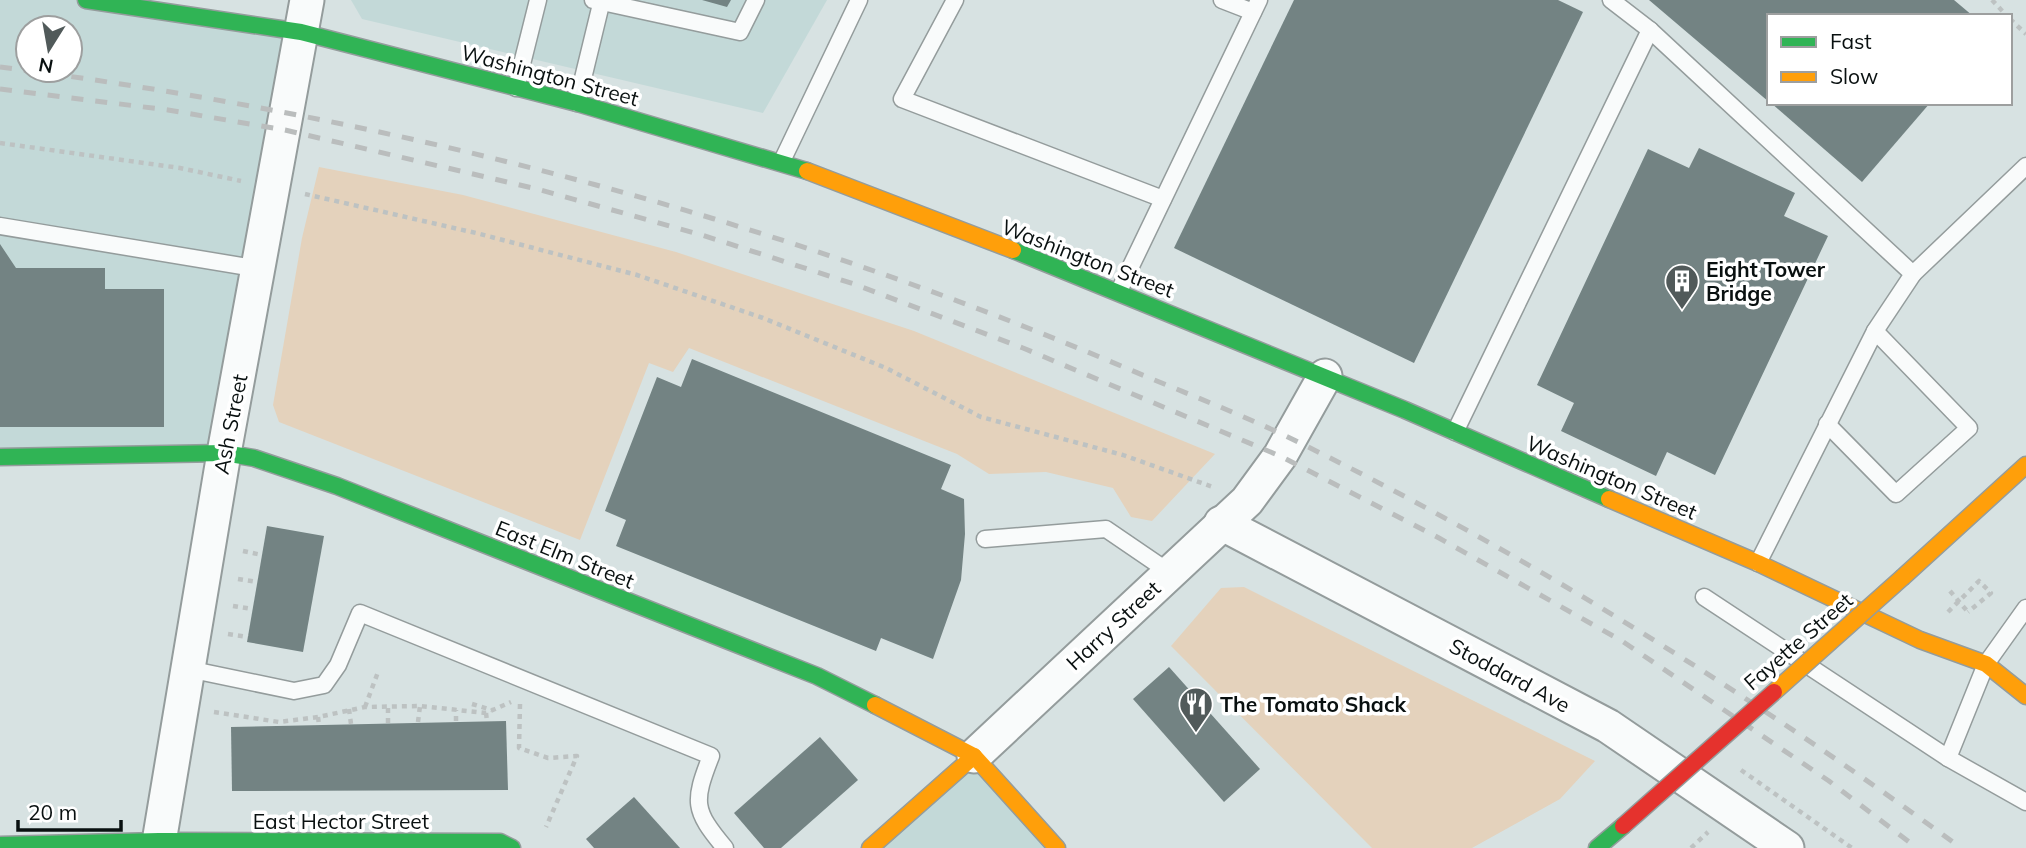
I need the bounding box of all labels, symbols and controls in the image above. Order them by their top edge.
north arrow [14,14,84,84]
legend [1767,14,2012,105]
text: Fast [1830,28,1872,54]
street label: Washington Street [458,39,642,111]
text: N [36,53,55,79]
text: Slow [1830,63,1878,89]
street label: Washington Street [998,213,1178,303]
place label: Eight Tower Bridge [1706,256,1826,306]
building icon: Eight Tower Bridge [1663,262,1701,311]
street label: Ash Street [208,372,252,476]
street label: Washington Street [1523,429,1701,525]
street label: East Elm Street [492,514,638,594]
street label: Harry Street [1061,575,1165,675]
street label: Fayette Street [1738,587,1858,695]
street label: Stoddard Ave [1445,632,1575,718]
restaurant icon: The Tomato Shack [1177,685,1215,734]
place label: The Tomato Shack [1220,691,1406,717]
scale bar [18,788,121,832]
text: 20 m [28,799,77,825]
street label: East Hector Street [253,808,429,834]

